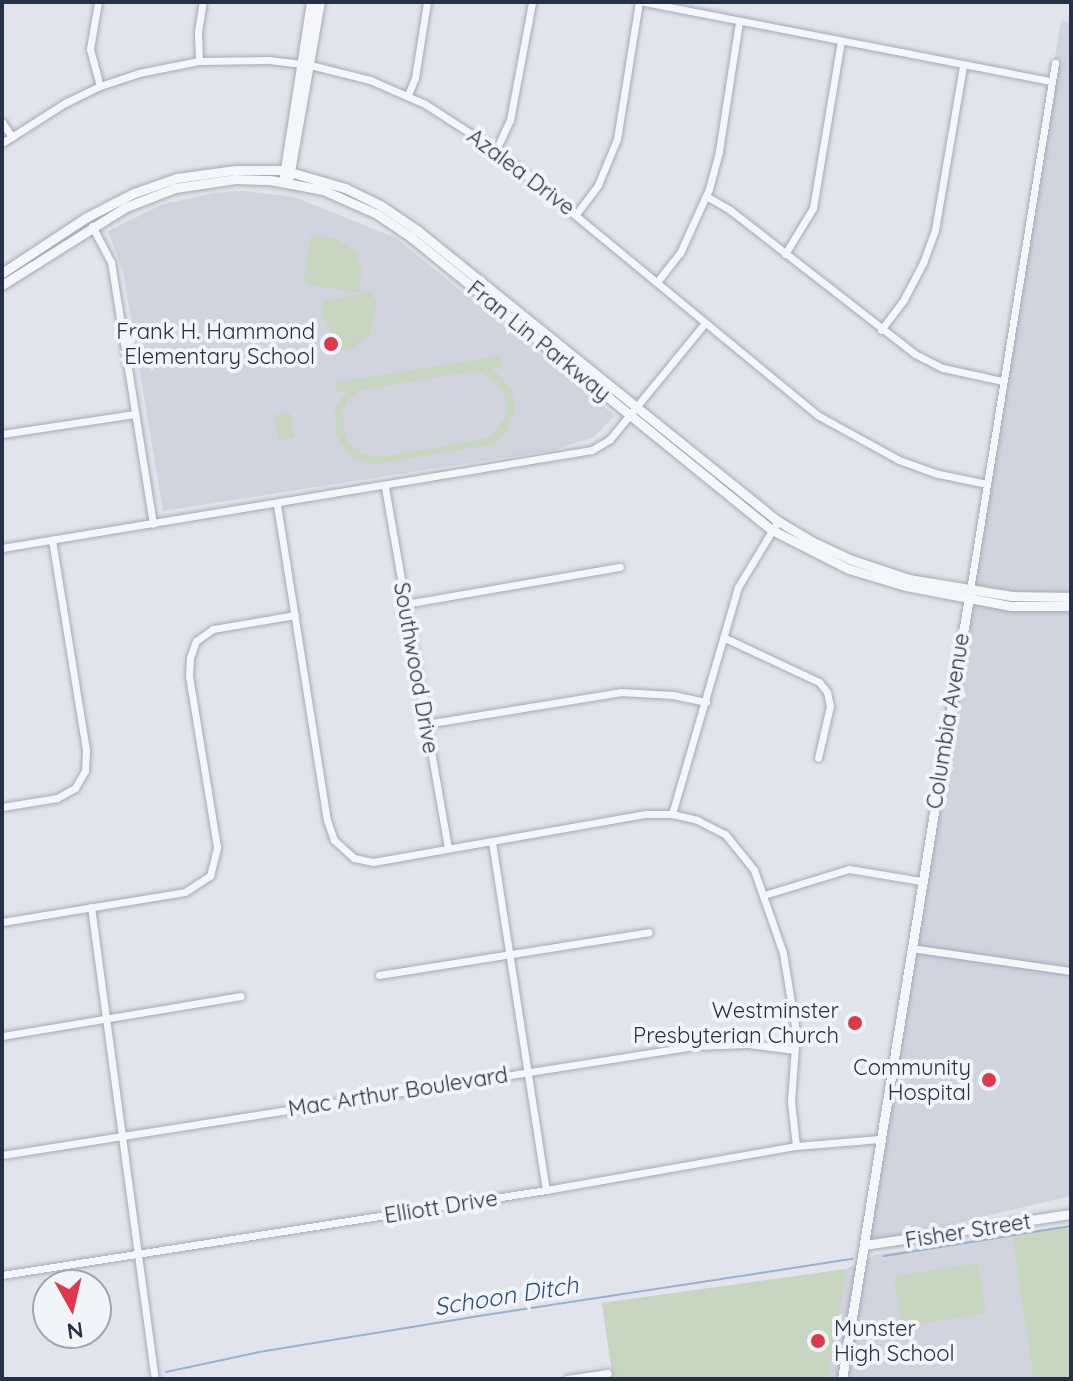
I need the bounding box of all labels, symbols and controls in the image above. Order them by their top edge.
street label: Azalea Drive [462,123,580,221]
street label: Fran Lin Parkway [462,275,616,407]
place label: Frank H. Hammond Elementary School [116,318,315,370]
marker: Frank H. Hammond Elementary School [322,335,340,353]
street label: Southwood Drive [388,580,444,756]
street label: Columbia Avenue [921,631,975,811]
place label: Westminster Presbyterian Church [633,997,839,1048]
marker: Westminster Presbyterian Church [846,1014,864,1032]
place label: Community Hospital [853,1054,971,1106]
street label: Mac Arthur Boulevard [286,1062,510,1122]
marker: Community Hospital [978,1069,1000,1091]
street label: Elliott Drive [382,1185,500,1229]
street label: Fisher Street [903,1208,1033,1254]
north arrow [32,1269,112,1349]
water label: Schoon Ditch [432,1270,580,1322]
place label: Munster High School [834,1315,955,1366]
text: N [65,1316,85,1346]
marker: Munster High School [809,1332,827,1350]

